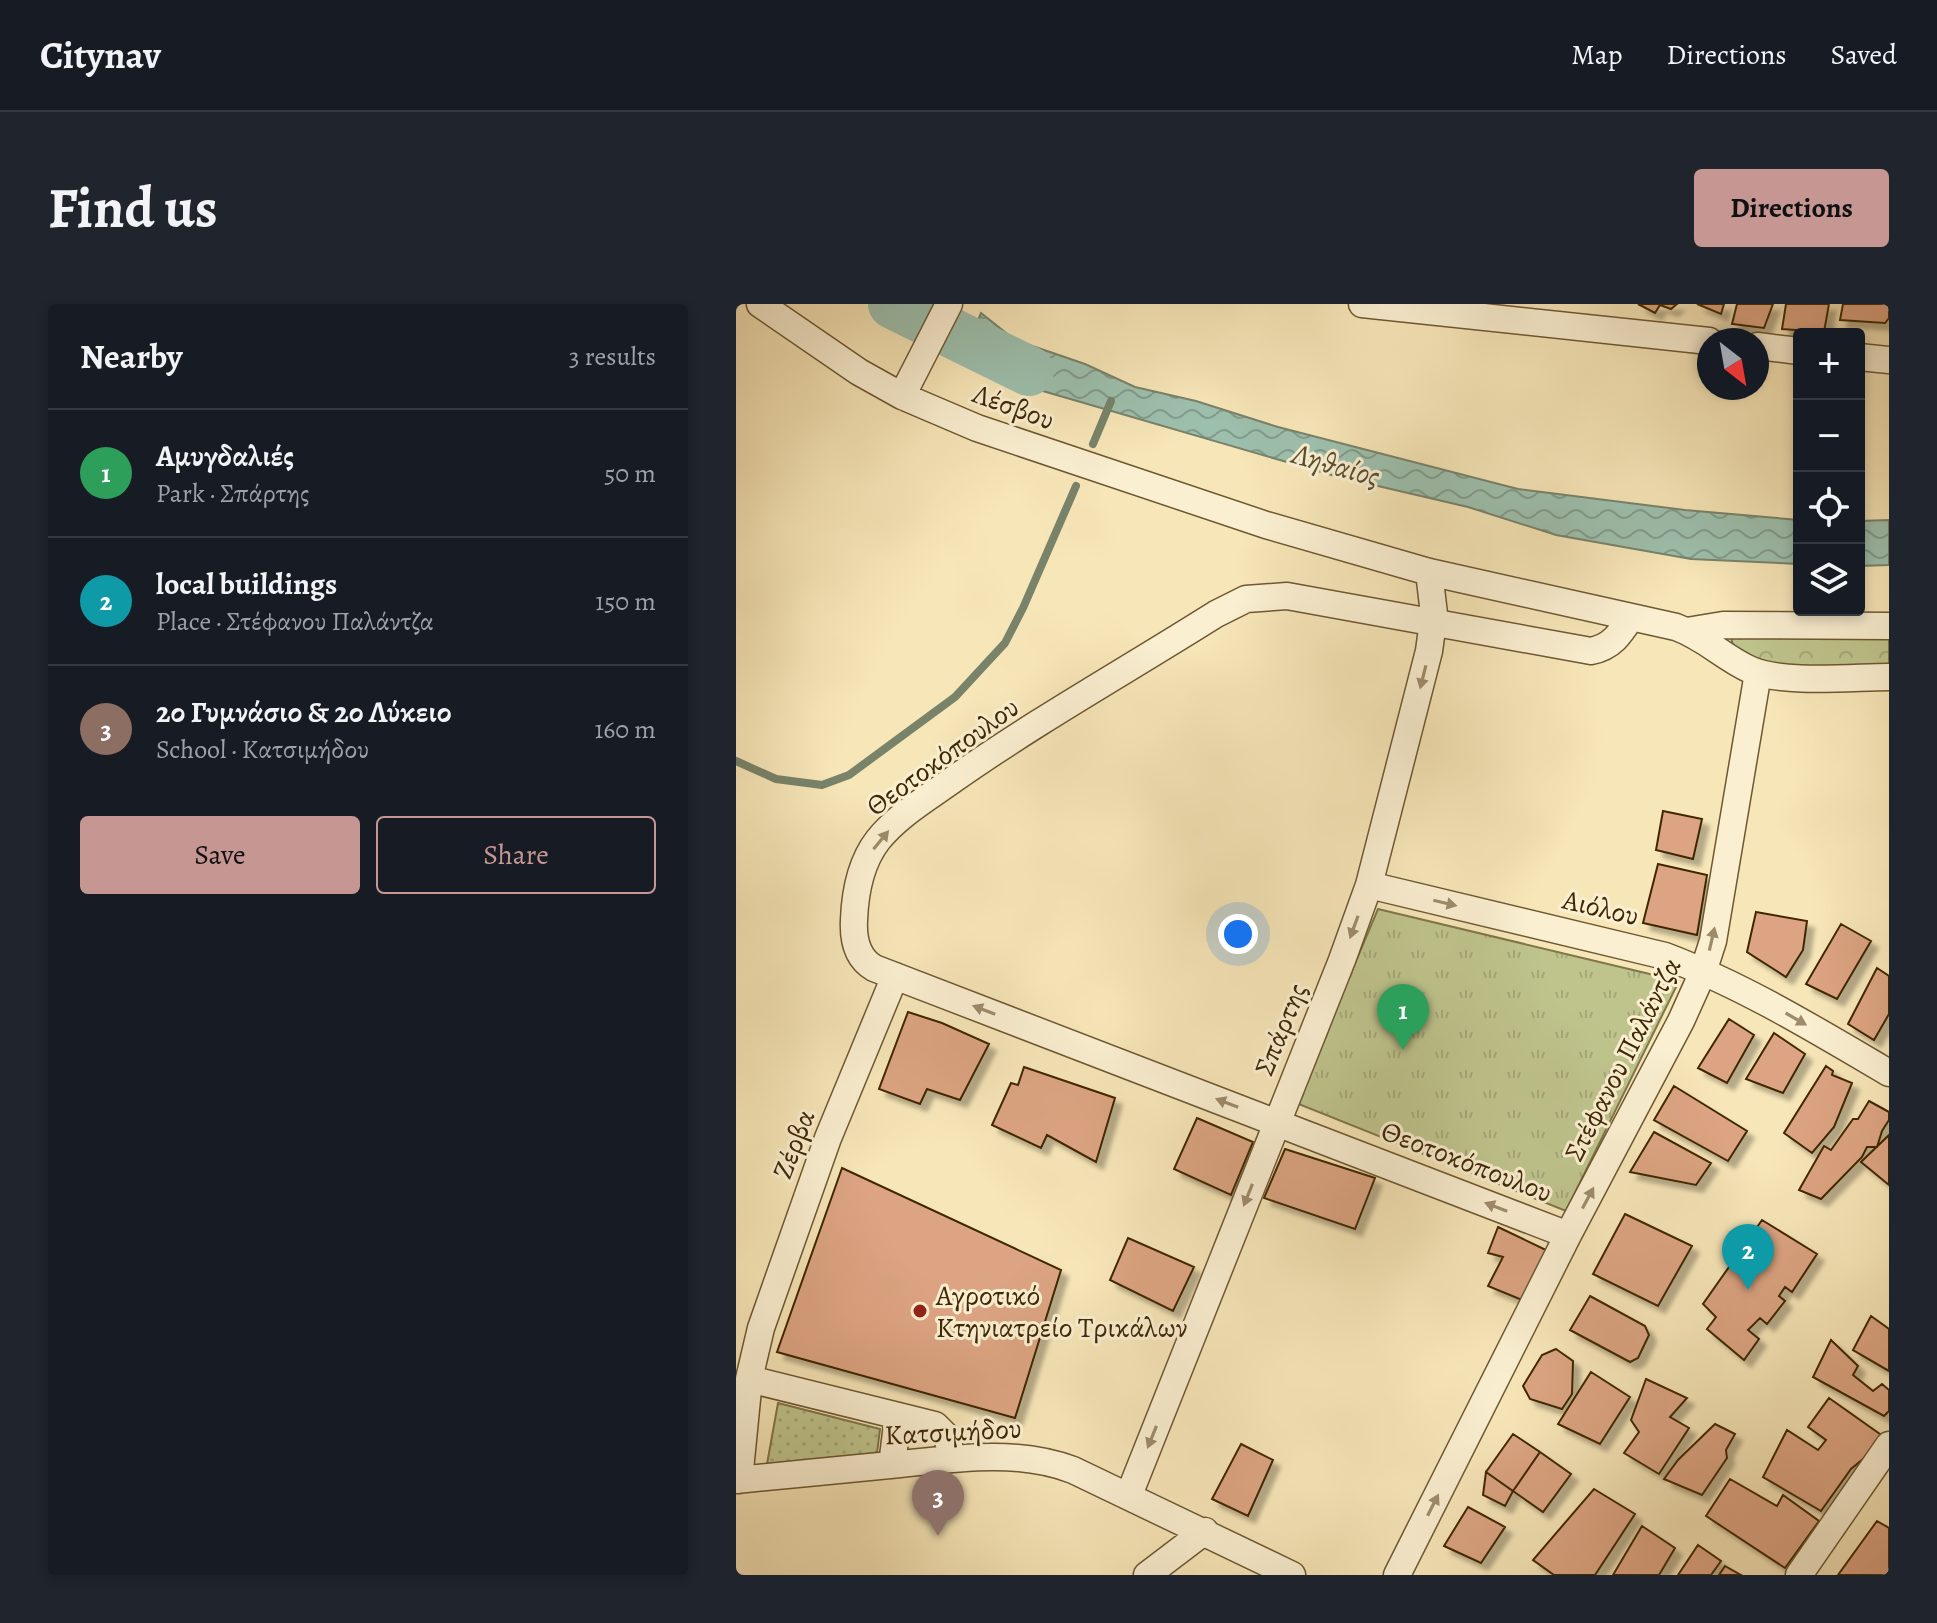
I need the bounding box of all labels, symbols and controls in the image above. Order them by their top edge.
text: Citynav [40,29,161,81]
text: Map [1571,36,1622,74]
text: Directions [1666,36,1787,74]
text: Saved [1831,36,1897,74]
button: Directions [1694,169,1889,247]
text: Find us [48,170,218,246]
north arrow [1697,328,1769,400]
map controls [1793,328,1865,616]
button: + [1793,328,1865,400]
text: Nearby [80,333,183,380]
text: 3 results [569,339,656,374]
street label: Λέσβου [967,374,1060,439]
button: − [1793,400,1865,472]
water label: Ληθαίος [1286,433,1385,497]
text: Αμυγδαλιές [156,436,294,476]
text: 1 [101,456,111,491]
text: 50 m [604,456,656,491]
button: locate [1793,472,1865,544]
text: Park · Σπάρτης [156,476,309,511]
button: layers [1793,544,1865,616]
text: local buildings [156,564,337,604]
text: 2 [100,584,112,619]
text: 150 m [595,584,656,619]
text: Place · Στέφανου Παλάντζα [156,604,434,639]
one-way arrow [1416,664,1428,689]
street label: Θεοτοκόπουλου [859,688,1027,825]
text: 2ο Γυμνάσιο & 2ο Λύκειο [156,692,452,732]
text: 3 [100,712,112,747]
text: 160 m [594,712,656,747]
text: School · Κατσιμήδου [156,732,369,767]
button: Save [80,816,360,894]
button: Share [376,816,656,894]
one-way arrow [872,829,889,850]
street label: Αιόλου [1558,881,1642,935]
one-way arrow [1433,897,1458,910]
your location [1218,914,1258,954]
one-way arrow [1348,916,1360,940]
one-way arrow [1706,927,1719,952]
street label: Στέφανου Παλάντζα [1555,951,1690,1167]
street label: Σπάρτης [1245,978,1317,1081]
pin: 1 [1377,984,1429,1050]
one-way arrow [972,1003,996,1016]
one-way arrow [1785,1012,1808,1026]
one-way arrow [1215,1096,1239,1109]
street label: Ζέρβα [763,1104,824,1184]
street label: Θεοτοκόπουλου [1376,1112,1558,1212]
one-way arrow [1241,1183,1254,1207]
one-way arrow [1581,1187,1594,1210]
one-way arrow [1484,1200,1508,1213]
pin: 2 [1722,1224,1774,1290]
place label: Αγροτικό Κτηνιατρείο Τρικάλων [935,1277,1187,1347]
marker: Αγροτικό Κτηνιατρείο Τρικάλων [911,1302,929,1320]
street label: Κατσιμήδου [884,1409,1022,1455]
one-way arrow [1145,1425,1158,1449]
pin: 3 [912,1470,964,1536]
one-way arrow [1426,1494,1439,1517]

